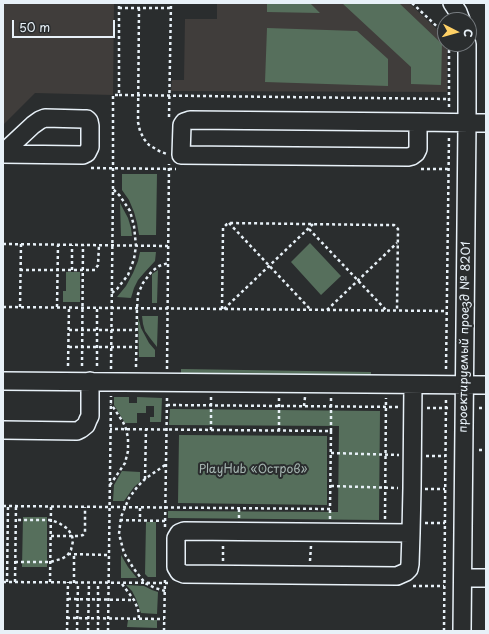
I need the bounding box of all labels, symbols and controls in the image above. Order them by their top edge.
scale bar [14,12,117,38]
north arrow [437,12,477,52]
text: 50 m [19,18,50,36]
text: С [460,28,477,38]
street label: проектируемый проезд № 8201 [456,241,474,433]
park label: PlayHub «Остров» [199,463,307,477]

